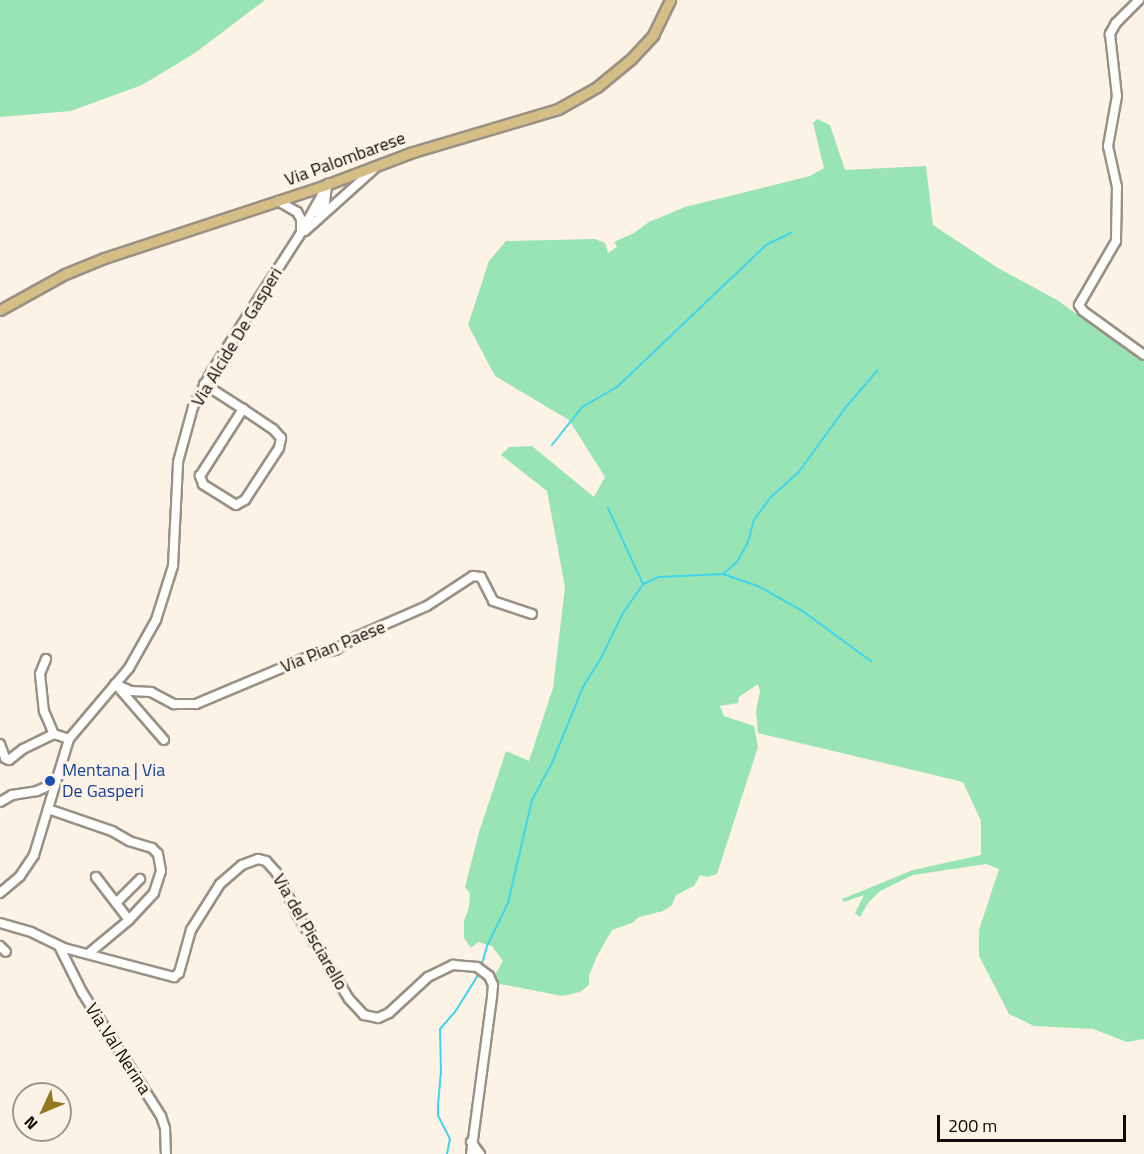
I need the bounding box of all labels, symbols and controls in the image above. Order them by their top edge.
street label: Via Palombarese [282,127,408,191]
street label: Via Alcide De Gasperi [187,263,287,411]
street label: Via Pian Paese [278,616,388,678]
place label: Mentana | Via De Gasperi [62,760,165,802]
marker: Mentana | Via De Gasperi [43,774,57,788]
street label: Via del Pisciarello [268,870,352,994]
street label: Via Val Nerina [80,999,156,1099]
north arrow [12,1082,72,1142]
scale bar [940,1103,1129,1141]
text: N [18,1111,43,1135]
text: 200 m [948,1112,997,1139]

